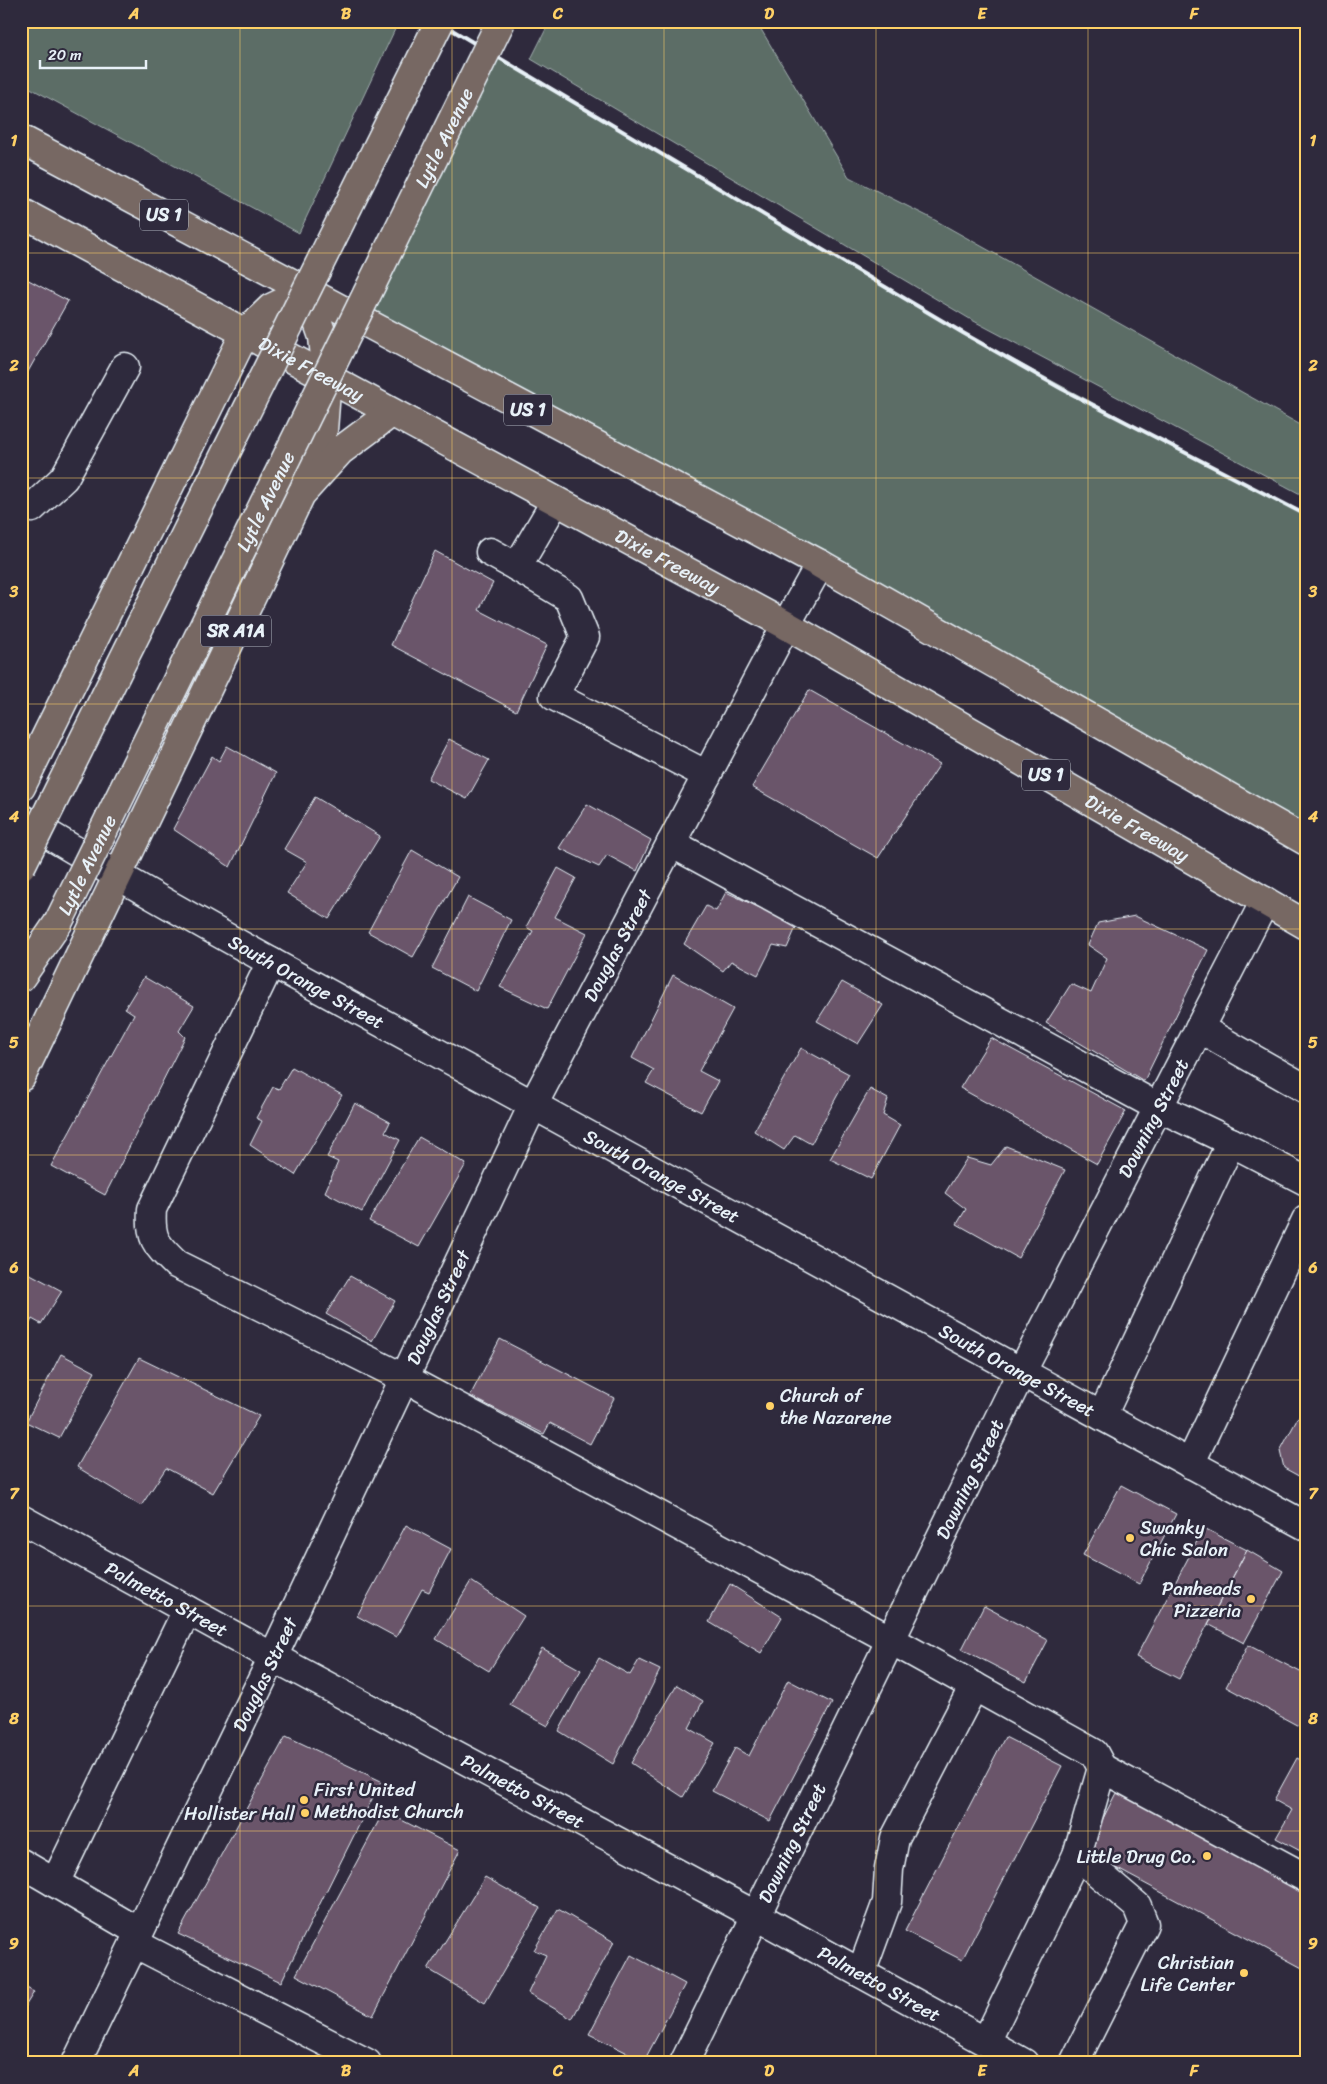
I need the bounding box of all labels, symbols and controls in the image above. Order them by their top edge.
text: A [128,0,139,28]
text: B [341,0,352,28]
text: C [552,0,564,28]
text: D [764,0,774,28]
text: E [978,0,988,28]
text: F [1189,0,1200,28]
scale bar [40,38,146,70]
text: 20 m [48,42,82,68]
street label: Lytle Avenue [405,81,483,194]
text: 1 [11,126,18,155]
text: 1 [1310,126,1317,155]
road number: US 1 [140,200,188,230]
street label: Dixie Freeway [253,327,370,411]
text: 2 [8,351,19,380]
text: 2 [1307,351,1318,380]
road number: US 1 [504,394,552,426]
street label: Lytle Avenue [226,445,304,557]
street label: Dixie Freeway [609,519,727,603]
text: 3 [9,577,19,606]
text: 3 [1308,577,1318,606]
road number: SR A1A [201,616,271,646]
road number: US 1 [1022,760,1070,790]
street label: Dixie Freeway [1079,784,1196,871]
text: 4 [8,802,19,831]
text: 4 [1307,802,1318,831]
street label: Lytle Avenue [48,809,125,921]
street label: Douglas Street [574,882,661,1008]
street label: South Orange Street [222,925,391,1038]
text: 5 [9,1028,19,1057]
text: 5 [1308,1028,1318,1057]
street label: Downing Street [1108,1052,1197,1183]
street label: South Orange Street [578,1119,746,1232]
street label: Douglas Street [396,1243,480,1370]
text: 6 [8,1253,19,1282]
text: 6 [1307,1253,1318,1282]
street label: South Orange Street [933,1314,1101,1426]
place label: Church of the Nazarene [780,1379,892,1434]
marker: Church of the Nazarene [764,1400,776,1412]
street label: Downing Street [926,1413,1013,1545]
text: 7 [9,1479,20,1508]
text: 7 [1308,1479,1319,1508]
place label: Swanky Chic Salon [1140,1511,1228,1566]
marker: Swanky Chic Salon [1124,1532,1136,1544]
street label: Palmetto Street [99,1552,234,1646]
place label: Panheads Pizzeria [1162,1572,1241,1627]
marker: Panheads Pizzeria [1245,1593,1257,1605]
street label: Douglas Street [223,1610,307,1737]
text: 8 [8,1704,19,1733]
text: 8 [1307,1704,1318,1733]
street label: Palmetto Street [455,1744,591,1838]
place label: First United Methodist Church [314,1773,464,1828]
street label: Downing Street [748,1777,835,1909]
marker: First United Methodist Church [298,1794,310,1806]
place label: Hollister Hall [184,1797,296,1830]
marker: Hollister Hall [299,1807,311,1819]
place label: Little Drug Co. [1077,1840,1197,1873]
marker: Little Drug Co. [1201,1850,1213,1862]
text: 9 [9,1929,19,1958]
text: 9 [1308,1929,1318,1958]
street label: Palmetto Street [812,1936,947,2031]
place label: Christian Life Center [1140,1946,1235,2001]
marker: Christian Life Center [1238,1967,1250,1979]
text: A [128,2056,139,2084]
text: B [341,2056,352,2084]
text: C [552,2056,564,2084]
text: D [764,2056,774,2084]
text: E [978,2056,988,2084]
text: F [1189,2056,1200,2084]

